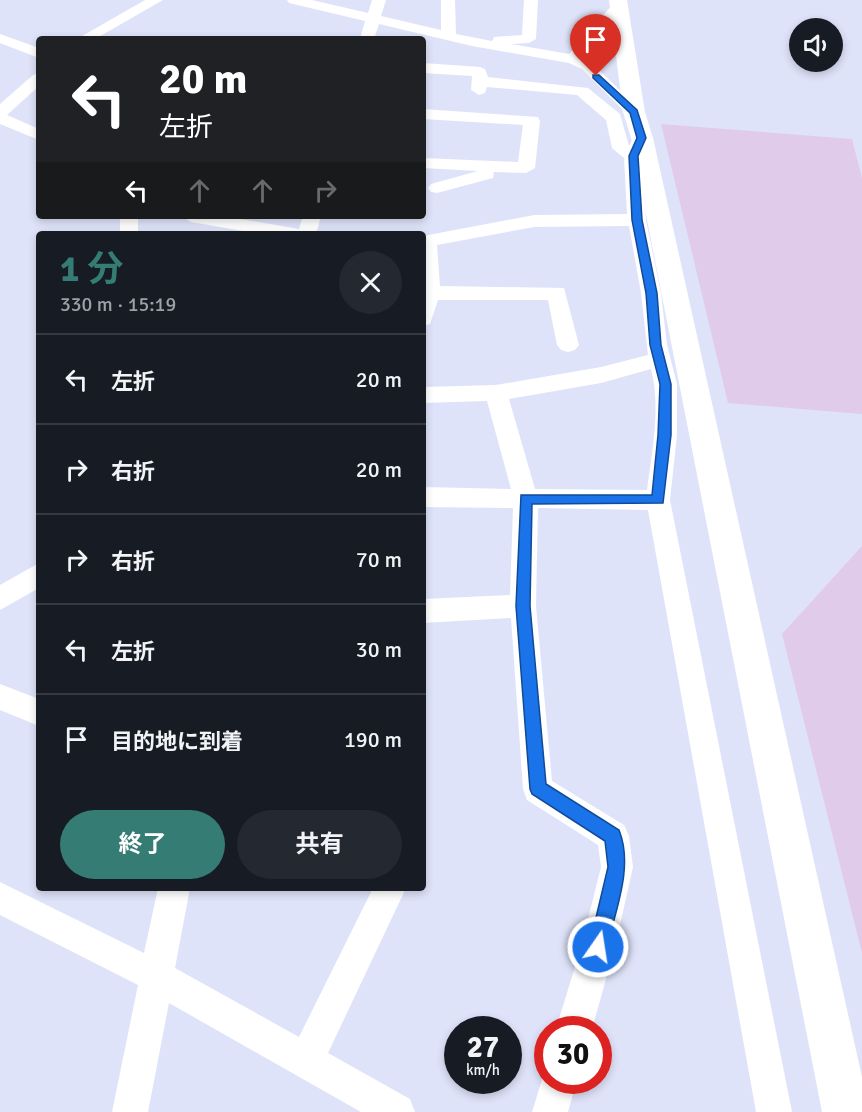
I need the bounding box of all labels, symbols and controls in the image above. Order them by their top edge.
pin [570,14,621,76]
map controls [789,18,843,72]
button: sound [789,18,843,72]
icon: arrive [579,23,612,56]
text: 20 m [159,54,248,105]
icon: left [60,60,138,138]
text: 左折 [159,111,213,144]
icon: left [120,174,153,207]
icon: ahead [183,174,216,207]
icon: ahead [246,174,279,207]
icon: right [309,174,342,207]
text: 1 分 [60,247,123,292]
button: close [339,251,402,314]
text: 330 m · 15:19 [60,292,176,317]
icon: left [60,363,93,396]
text: 20 m [356,366,402,393]
text: 左折 [111,368,155,395]
icon: right [60,453,93,486]
text: 20 m [356,456,402,483]
text: 右折 [111,458,155,485]
icon: right [60,543,93,576]
text: 70 m [356,546,402,573]
text: 右折 [111,548,155,575]
icon: left [60,633,93,666]
text: 30 m [356,636,402,663]
text: 左折 [111,638,155,665]
icon: arrive [60,723,93,756]
text: 190 m [344,726,402,753]
text: 目的地に到着 [111,728,243,755]
button: 終了 [60,810,225,879]
button: 共有 [237,810,402,879]
position arrow [566,915,630,979]
speed limit sign: 30 [534,1016,612,1094]
text: 27 [467,1029,499,1066]
text: km/h [466,1061,500,1079]

